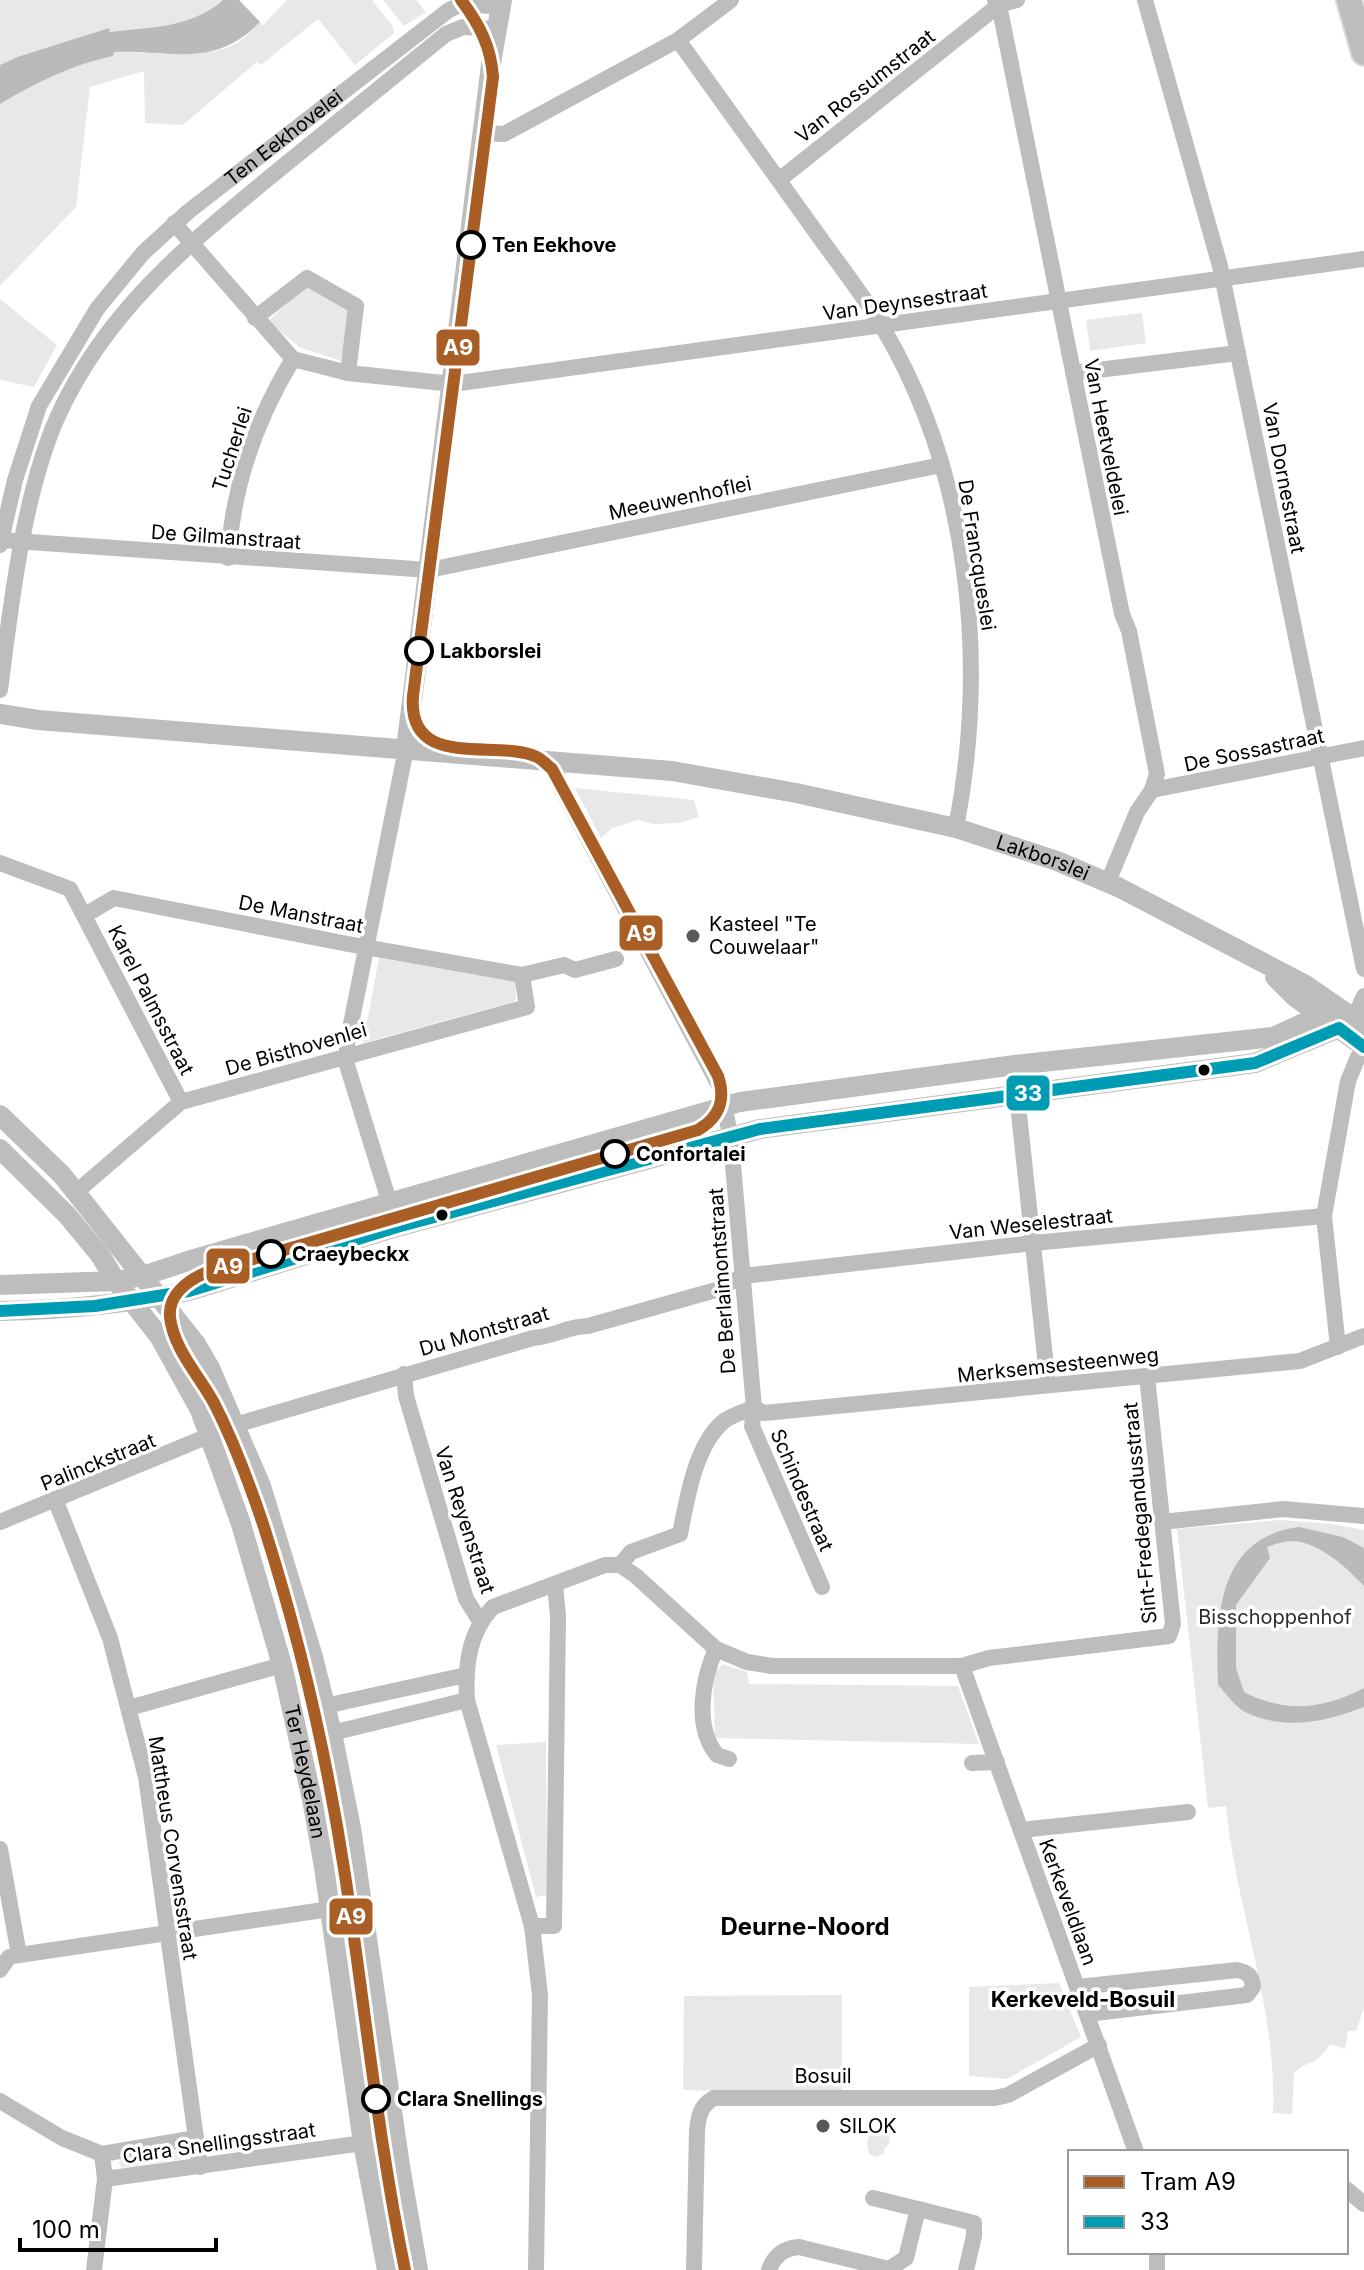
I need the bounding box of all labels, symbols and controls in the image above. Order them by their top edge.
street label: Van Rossumstraat [791,24,940,148]
street label: Ten Eekhovelei [220,85,347,191]
marker: Ten Eekhove [457,231,485,259]
place label: Ten Eekhove [492,233,617,257]
street label: Van Deynsestraat [821,278,989,325]
line badge: A9 [435,328,481,367]
text: A9 [443,334,473,360]
street label: Van Heetveldelei [1079,357,1133,517]
street label: Van Dornestraat [1258,401,1310,556]
street label: Tucherlei [207,404,257,494]
street label: Meeuwenhoflei [606,471,754,525]
street label: De Francqueslei [953,478,1001,632]
street label: De Gilmanstraat [150,520,302,554]
marker: Lakborslei [405,637,433,665]
place label: Lakborslei [440,639,542,663]
street label: De Sossastraat [1182,723,1327,777]
street label: Lakborslei [993,830,1093,885]
street label: De Manstraat [237,890,366,938]
place label: Kasteel "Te Couwelaar" [709,912,819,959]
line badge: A9 [618,914,664,952]
text: A9 [626,920,656,946]
street label: Karel Palmsstraat [103,921,199,1079]
marker: Kasteel "Te Couwelaar" [684,927,702,945]
street label: De Bisthovenlei [223,1017,369,1081]
unlabelled marker [1196,1062,1212,1078]
line badge: 33 [1005,1074,1051,1112]
text: 33 [1014,1080,1042,1106]
marker: Confortalei [601,1140,629,1168]
place label: Confortalei [636,1142,746,1166]
street label: De Berlaimontstraat [703,1187,740,1375]
street label: Van Weselestraat [948,1203,1114,1245]
unlabelled marker [434,1207,450,1223]
marker: Craeybeckx [257,1240,285,1268]
place label: Craeybeckx [292,1242,410,1266]
line badge: A9 [205,1247,251,1285]
text: A9 [213,1253,243,1279]
street label: Du Montstraat [416,1301,552,1361]
street label: Merksemsesteenweg [956,1342,1160,1388]
street label: Sint-Fredegandusstraat [1118,1401,1162,1625]
street label: Schindestraat [765,1425,839,1555]
street label: Palinckstraat [37,1428,159,1496]
street label: Van Reyenstraat [430,1443,500,1597]
park label: Bisschoppenhof [1198,1605,1352,1629]
street label: Ter Heydelaan [279,1702,331,1840]
street label: Mattheus Corvensstraat [143,1734,203,1962]
street label: Kerkeveldlaan [1034,1836,1102,1968]
line badge: A9 [328,1897,374,1936]
text: A9 [336,1903,366,1929]
district label: Deurne-Noord [720,1912,890,1941]
district label: Kerkeveld-Bosuil [991,1986,1175,2012]
street label: Bosuil [794,2064,852,2088]
marker: Clara Snellings [362,2085,390,2113]
place label: Clara Snellings [397,2087,543,2111]
place label: SILOK [839,2114,897,2138]
marker: SILOK [814,2117,832,2135]
street label: Clara Snellingsstraat [121,2118,317,2168]
legend [1068,2150,1348,2254]
text: Tram A9 [1140,2167,1236,2196]
scale bar [20,2202,216,2252]
text: 33 [1140,2207,1170,2236]
text: 100 m [32,2215,100,2244]

